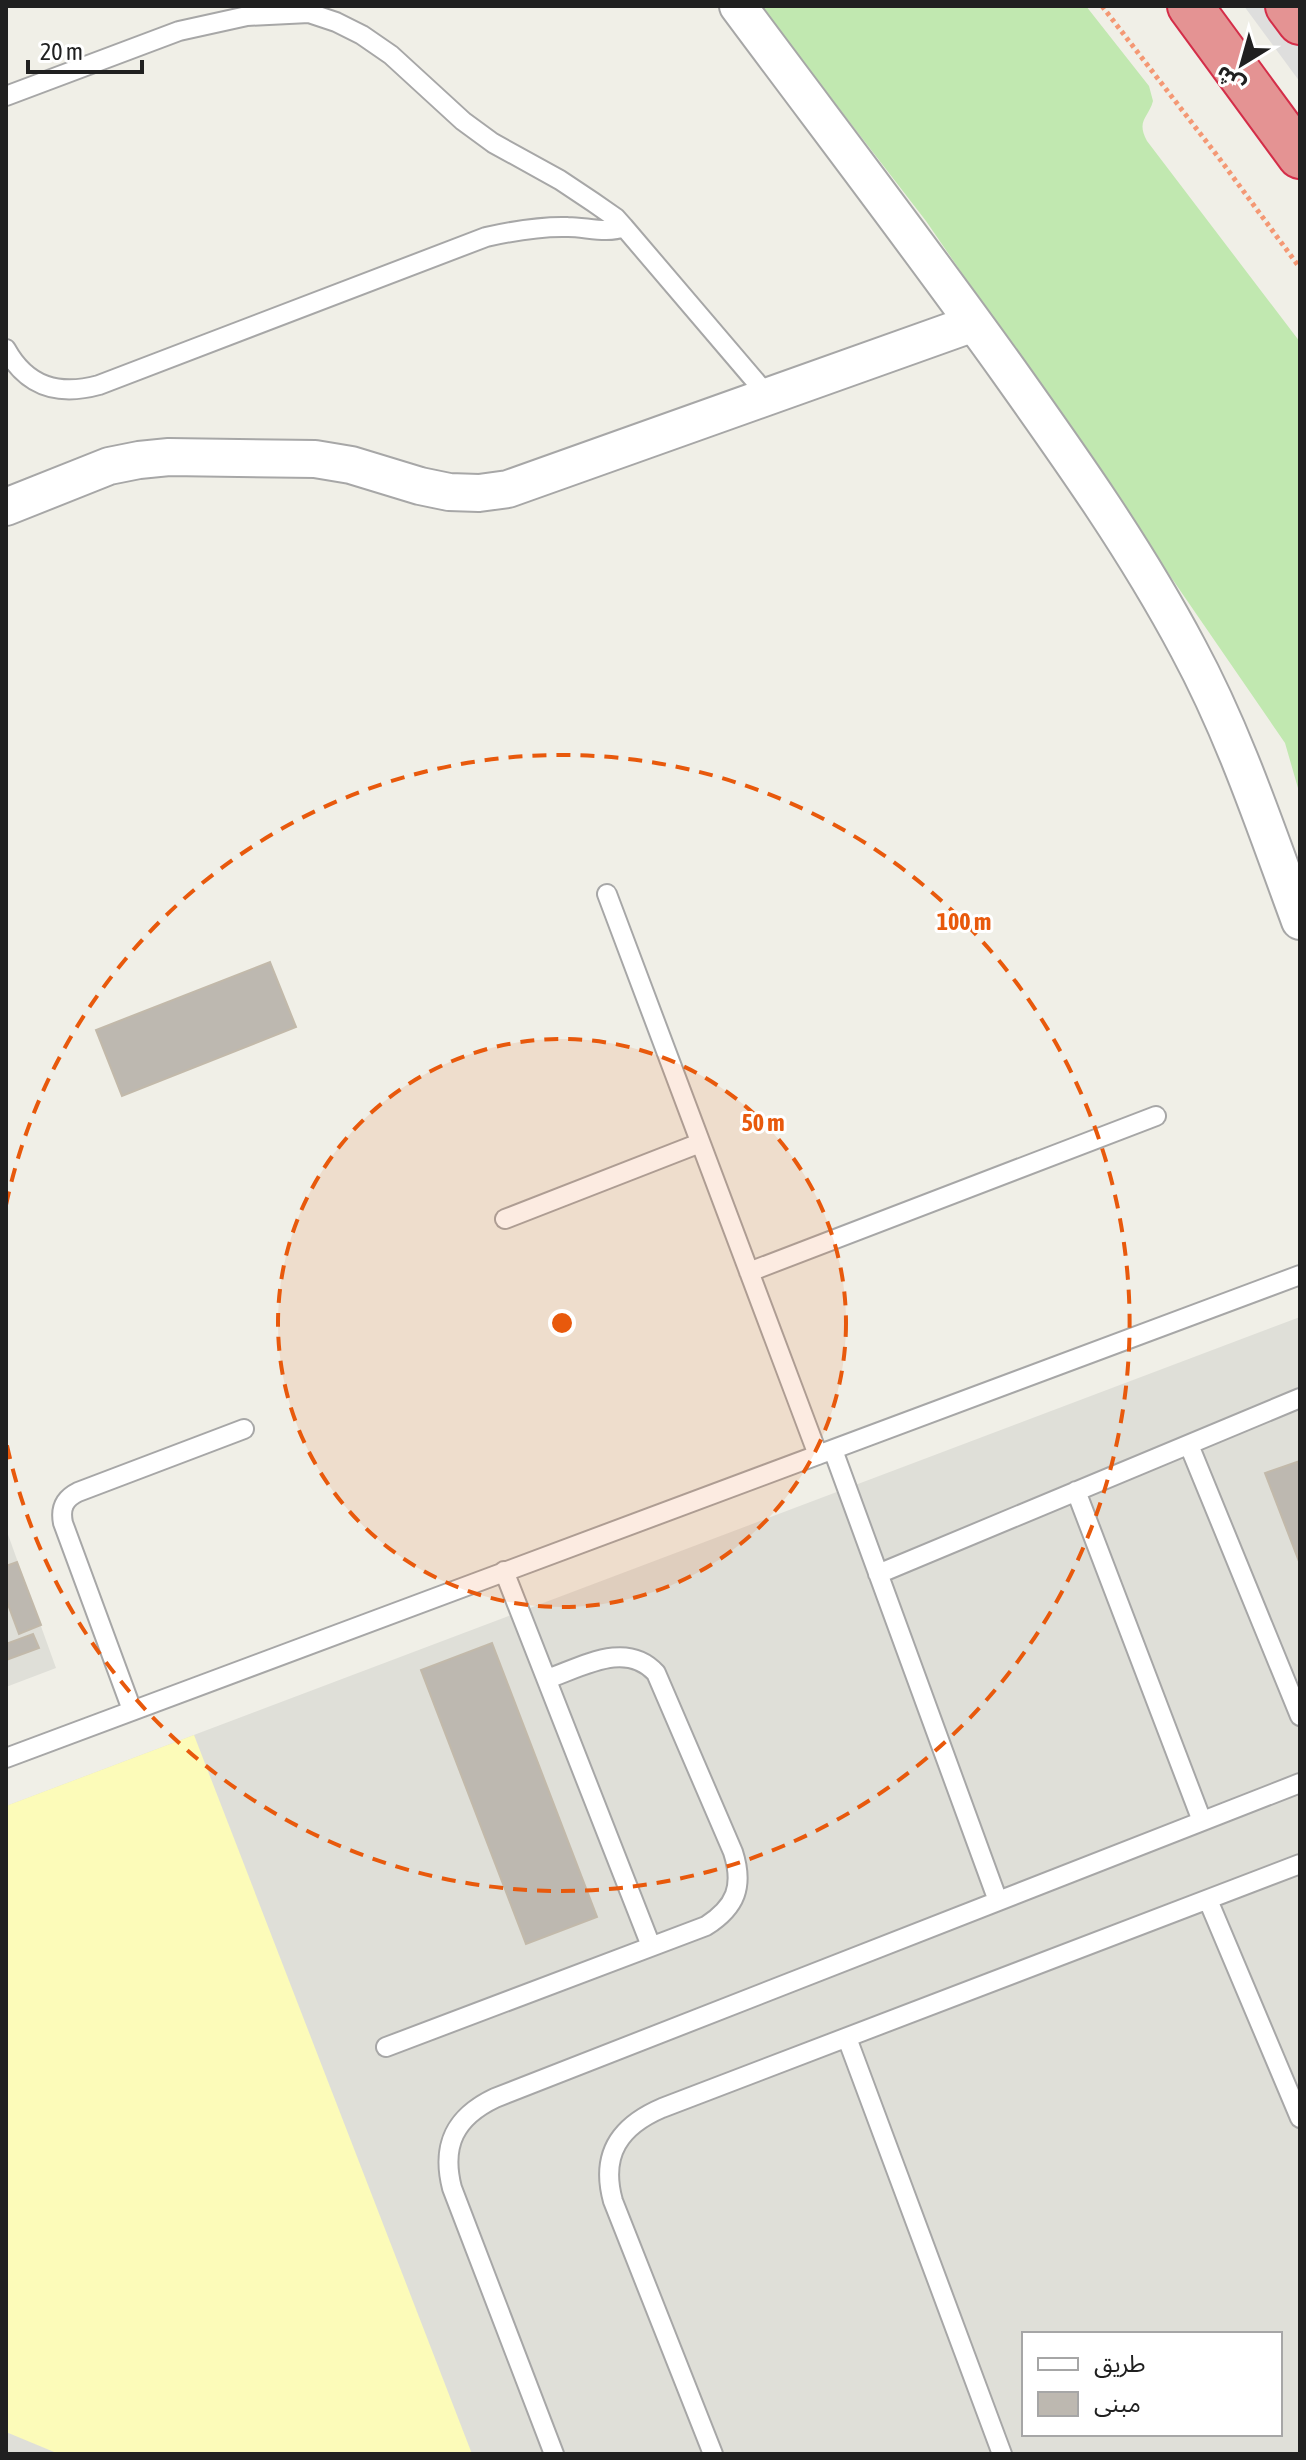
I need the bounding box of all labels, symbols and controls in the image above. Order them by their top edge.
scale bar [28,24,142,74]
north arrow [1202,24,1282,104]
text: 20 m [40,38,83,65]
text: ش [1210,61,1250,99]
text: 100 m [937,908,991,935]
text: 50 m [741,1109,785,1136]
centre of rings [548,1309,576,1337]
legend [1022,2332,1282,2436]
text: طريق [1094,2350,1146,2379]
text: مبنى [1094,2390,1141,2417]

